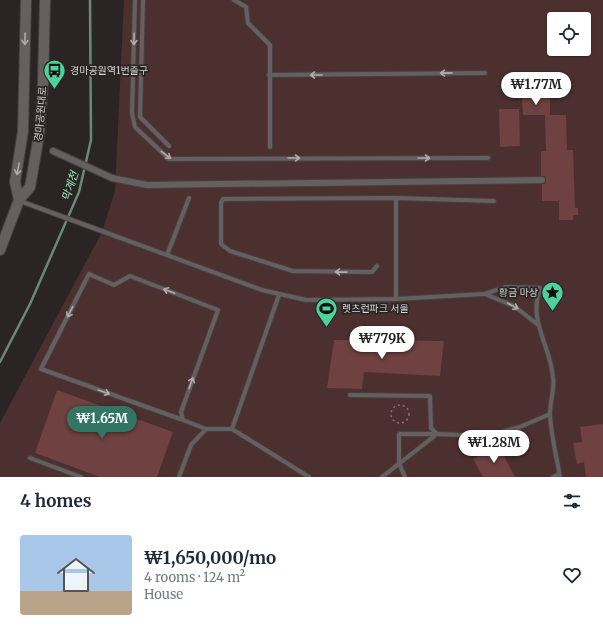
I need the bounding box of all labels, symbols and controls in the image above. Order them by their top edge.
map controls [547,12,591,56]
button: locate [547,12,591,56]
one-way arrow [21,32,29,45]
one-way arrow [130,32,138,45]
bus stop icon: 경마공원역1번출구 [41,57,67,90]
place label: 경마공원역1번출구 [70,64,148,77]
one-way arrow [440,69,453,77]
one-way arrow [310,71,323,79]
pin: ₩1.77M [503,72,569,106]
text: ₩1.77M [510,76,562,93]
street label: 경마공원대로 [32,86,49,142]
one-way arrow [160,151,171,159]
one-way arrow [287,154,300,162]
one-way arrow [417,154,430,162]
one-way arrow [14,162,22,175]
water label: 막계천 [59,168,82,203]
one-way arrow [335,268,348,275]
place icon: 황금 마상 [540,279,566,312]
place label: 황금 마상 [499,286,538,299]
one-way arrow [164,287,176,295]
sports icon: 렛츠런파크 서울 [314,295,340,328]
place label: 렛츠런파크 서울 [342,302,409,315]
one-way arrow [506,303,518,310]
one-way arrow [66,306,73,318]
pin: ₩779K [354,326,410,360]
text: ₩779K [358,330,406,347]
one-way arrow [188,378,196,390]
one-way arrow [97,388,109,396]
pin: ₩1.65M [69,406,135,440]
text: ₩1.65M [76,410,128,427]
pin: ₩1.28M [461,430,527,464]
text: ₩1.28M [467,434,521,451]
text: 4 homes [20,490,91,512]
icon: filters [561,490,583,512]
text: ₩1,650,000/mo [144,547,276,569]
icon: home [52,551,100,599]
icon: heart [561,564,583,586]
text: 4 rooms · 124 m² [144,569,245,586]
text: House [144,586,183,603]

